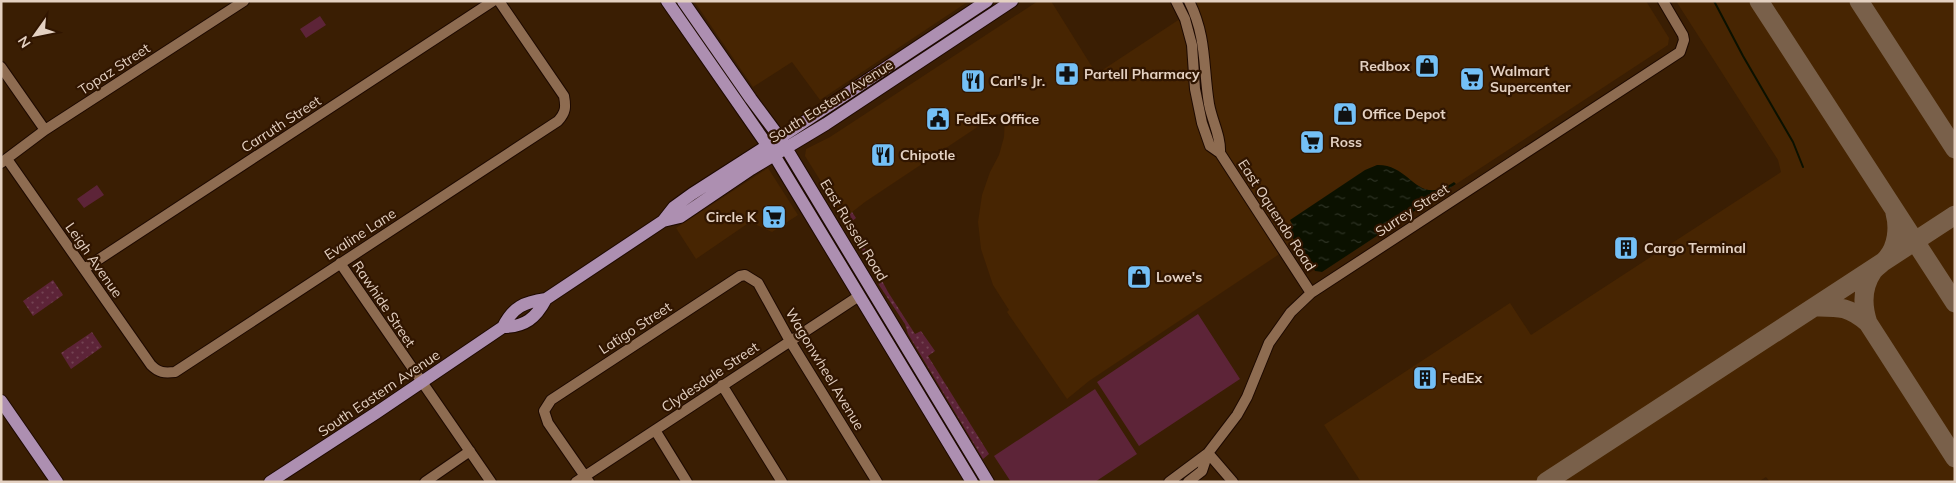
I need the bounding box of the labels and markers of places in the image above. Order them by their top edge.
shop icon: Redbox [1414,53,1440,79]
place label: Redbox [1360,57,1410,75]
pharmacy icon: Partell Pharmacy [1054,61,1080,87]
place label: Walmart Supercenter [1490,62,1571,96]
place label: Partell Pharmacy [1084,65,1200,83]
supermarket icon: Walmart Supercenter [1459,66,1485,92]
restaurant icon: Carl's Jr. [960,68,986,94]
place label: Carl's Jr. [990,72,1045,90]
shop icon: Office Depot [1332,101,1358,127]
place label: Office Depot [1362,105,1446,123]
public building icon: FedEx Office [925,106,951,132]
place label: FedEx Office [956,110,1040,128]
supermarket icon: Ross [1299,129,1325,155]
place label: Ross [1330,133,1362,151]
restaurant icon: Chipotle [870,142,896,168]
place label: Chipotle [900,146,956,164]
supermarket icon: Circle K [761,204,787,230]
place label: Circle K [706,208,757,226]
building icon: Cargo Terminal [1613,235,1639,261]
place label: Cargo Terminal [1644,239,1746,257]
shop icon: Lowe's [1126,264,1152,290]
place label: Lowe's [1156,268,1202,286]
building icon: FedEx [1412,365,1438,391]
place label: FedEx [1442,369,1482,387]

